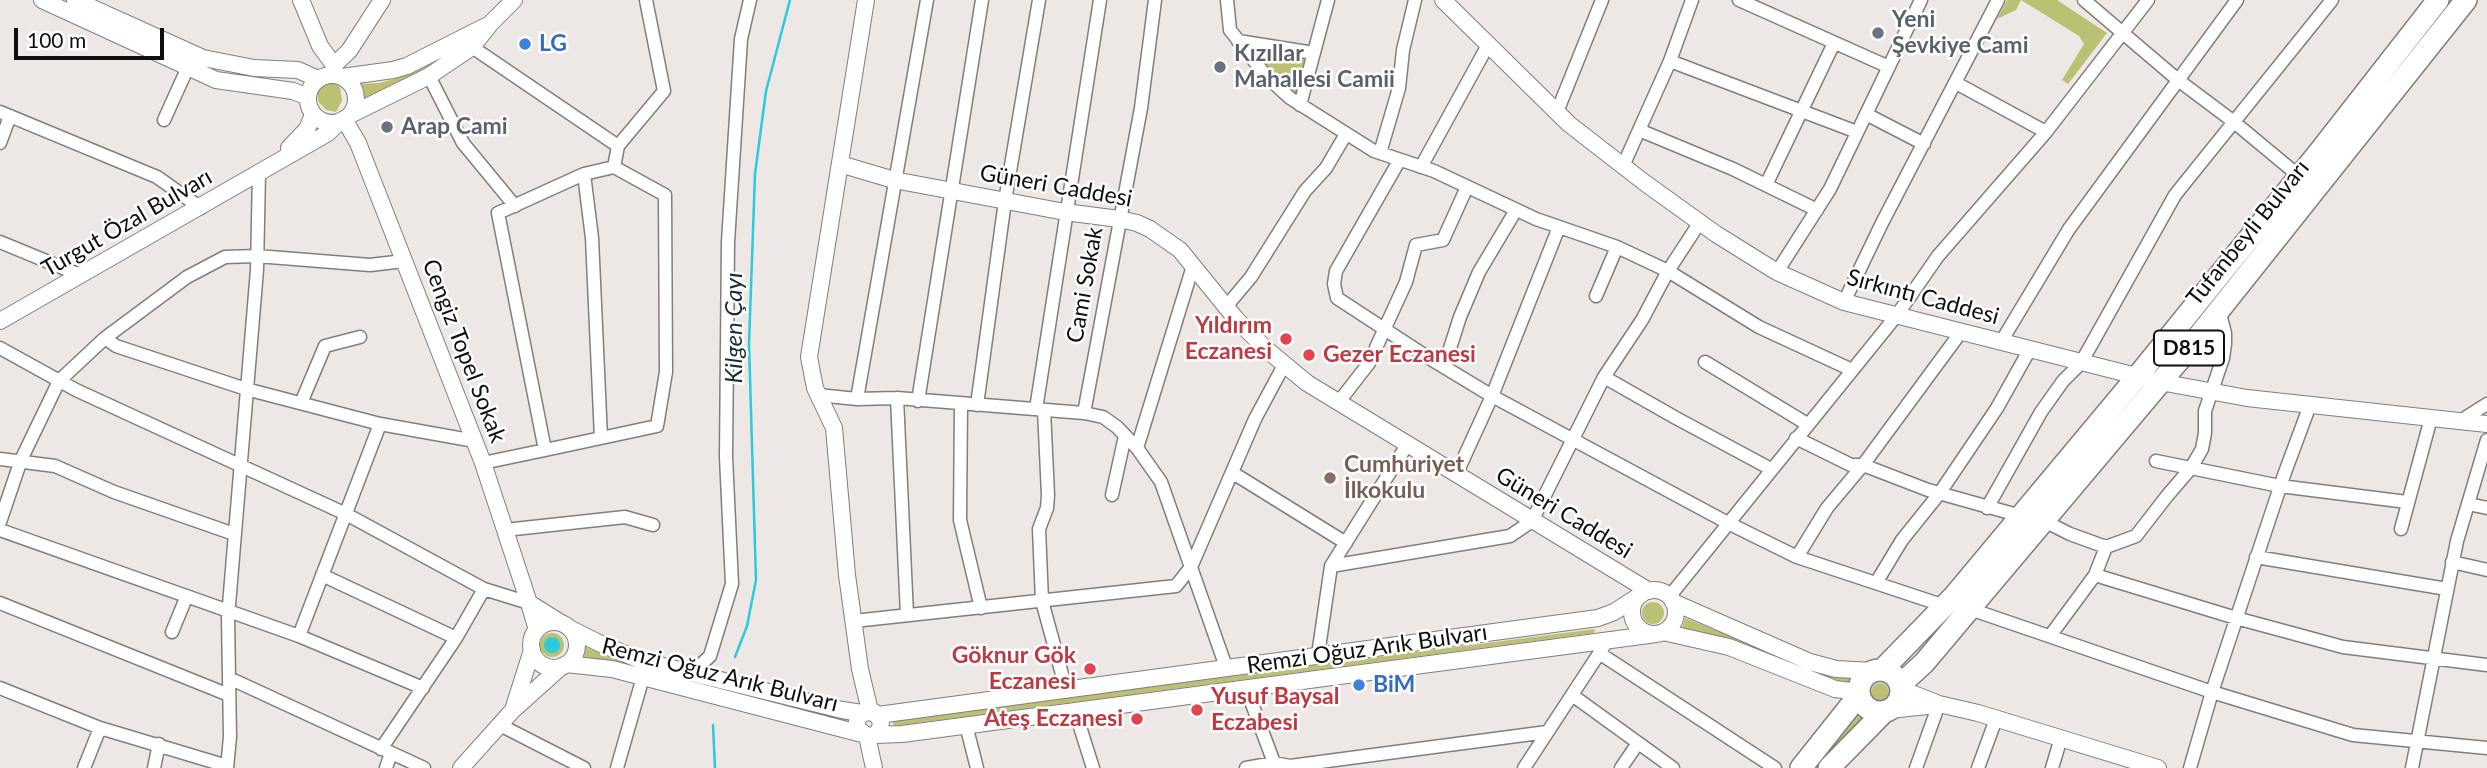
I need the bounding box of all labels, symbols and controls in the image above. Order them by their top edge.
place label: Yeni Şevkiye Cami [1892,6,2028,60]
scale bar [18,14,168,58]
marker: Yeni Şevkiye Cami [1870,25,1886,41]
text: 100 m [27,27,86,52]
place label: LG [539,30,567,58]
marker: LG [517,36,533,52]
place label: Kızıllar Mahallesi Camii [1234,40,1395,94]
marker: Kızıllar Mahallesi Camii [1212,59,1228,75]
place label: Arap Cami [401,113,508,141]
marker: Arap Cami [379,119,395,135]
street label: Tufanbeyli Bulvarı [2181,155,2315,311]
street label: Güneri Caddesi [978,159,1134,213]
street label: Turgut Özal Bulvarı [37,163,217,283]
street label: Cami Sokak [1061,225,1109,345]
street label: Cengiz Topel Sokak [416,255,512,447]
street label: Sırkıntı Caddesi [1844,263,2002,331]
water label: Kilgen Çayı [720,272,748,384]
place label: Yıldırım Eczanesi [1185,312,1272,366]
road number: D815 [2154,330,2224,366]
marker: Yıldırım Eczanesi [1278,331,1294,347]
place label: Gezer Eczanesi [1323,341,1476,369]
marker: Gezer Eczanesi [1301,347,1317,363]
place label: Cumhuriyet İlkokulu [1344,451,1464,505]
street label: Güneri Caddesi [1491,461,1637,565]
marker: Cumhuriyet İlkokulu [1322,470,1338,486]
street label: Remzi Oğuz Arık Bulvarı [1245,618,1489,680]
street label: Remzi Oğuz Arık Bulvarı [599,632,841,718]
place label: Göknur Gök Eczanesi [952,642,1076,696]
marker: Göknur Gök Eczanesi [1082,661,1098,677]
place label: BiM [1373,671,1415,699]
marker: BiM [1351,677,1367,693]
place label: Yusuf Baysal Eczabesi [1211,683,1339,737]
marker: Yusuf Baysal Eczabesi [1189,702,1205,718]
place label: Ateş Eczanesi [984,705,1123,733]
marker: Ateş Eczanesi [1129,711,1145,727]

